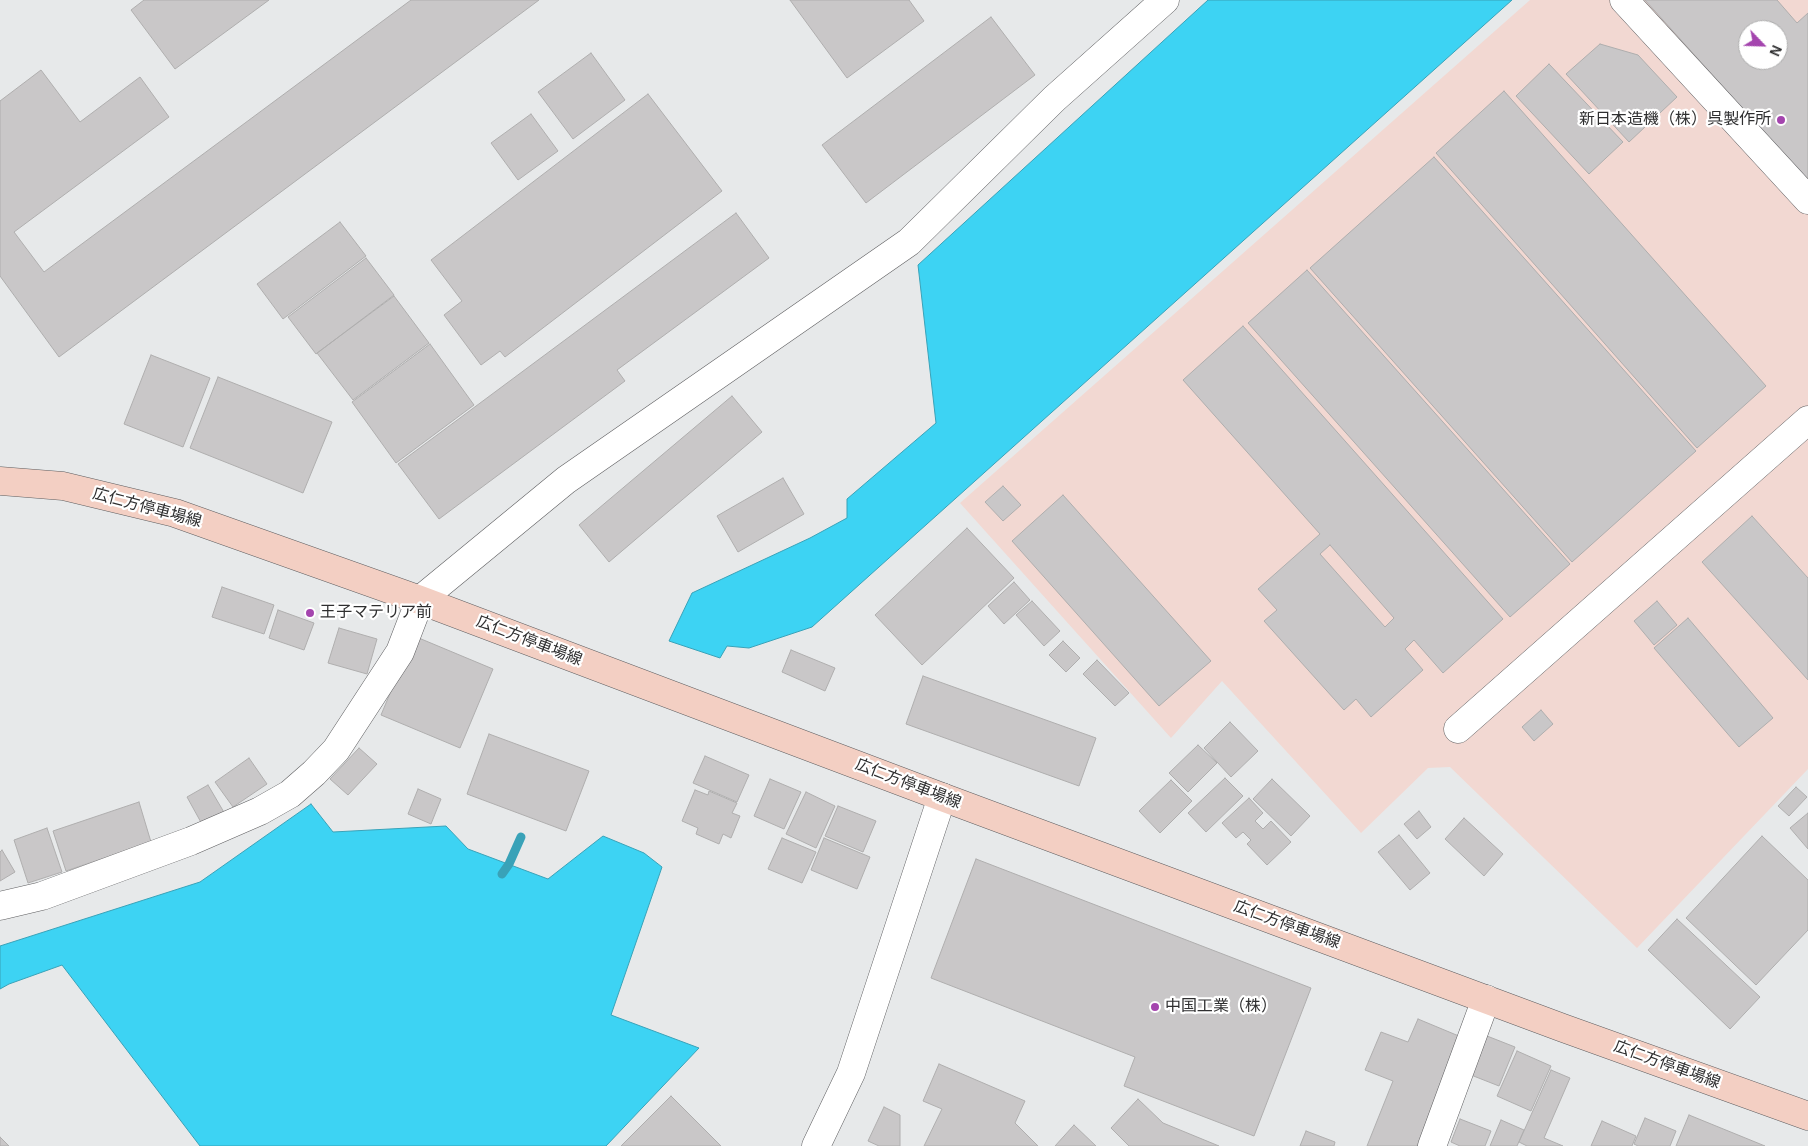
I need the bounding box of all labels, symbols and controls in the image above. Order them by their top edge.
north arrow [1738,20,1788,70]
text: N [1766,43,1785,59]
place label: 新日本造機（株）呉製作所 [1579,110,1771,130]
marker: 新日本造機（株）呉製作所 [1775,114,1787,126]
street label: 広仁方停車場線 [90,484,204,532]
place label: 王子マテリア前 [320,603,432,623]
marker: 王子マテリア前 [304,607,316,619]
street label: 広仁方停車場線 [473,612,585,670]
street label: 広仁方停車場線 [852,755,964,813]
street label: 広仁方停車場線 [1231,897,1343,953]
place label: 中国工業（株） [1165,997,1277,1017]
marker: 中国工業（株） [1149,1001,1161,1013]
street label: 広仁方停車場線 [1611,1037,1723,1093]

